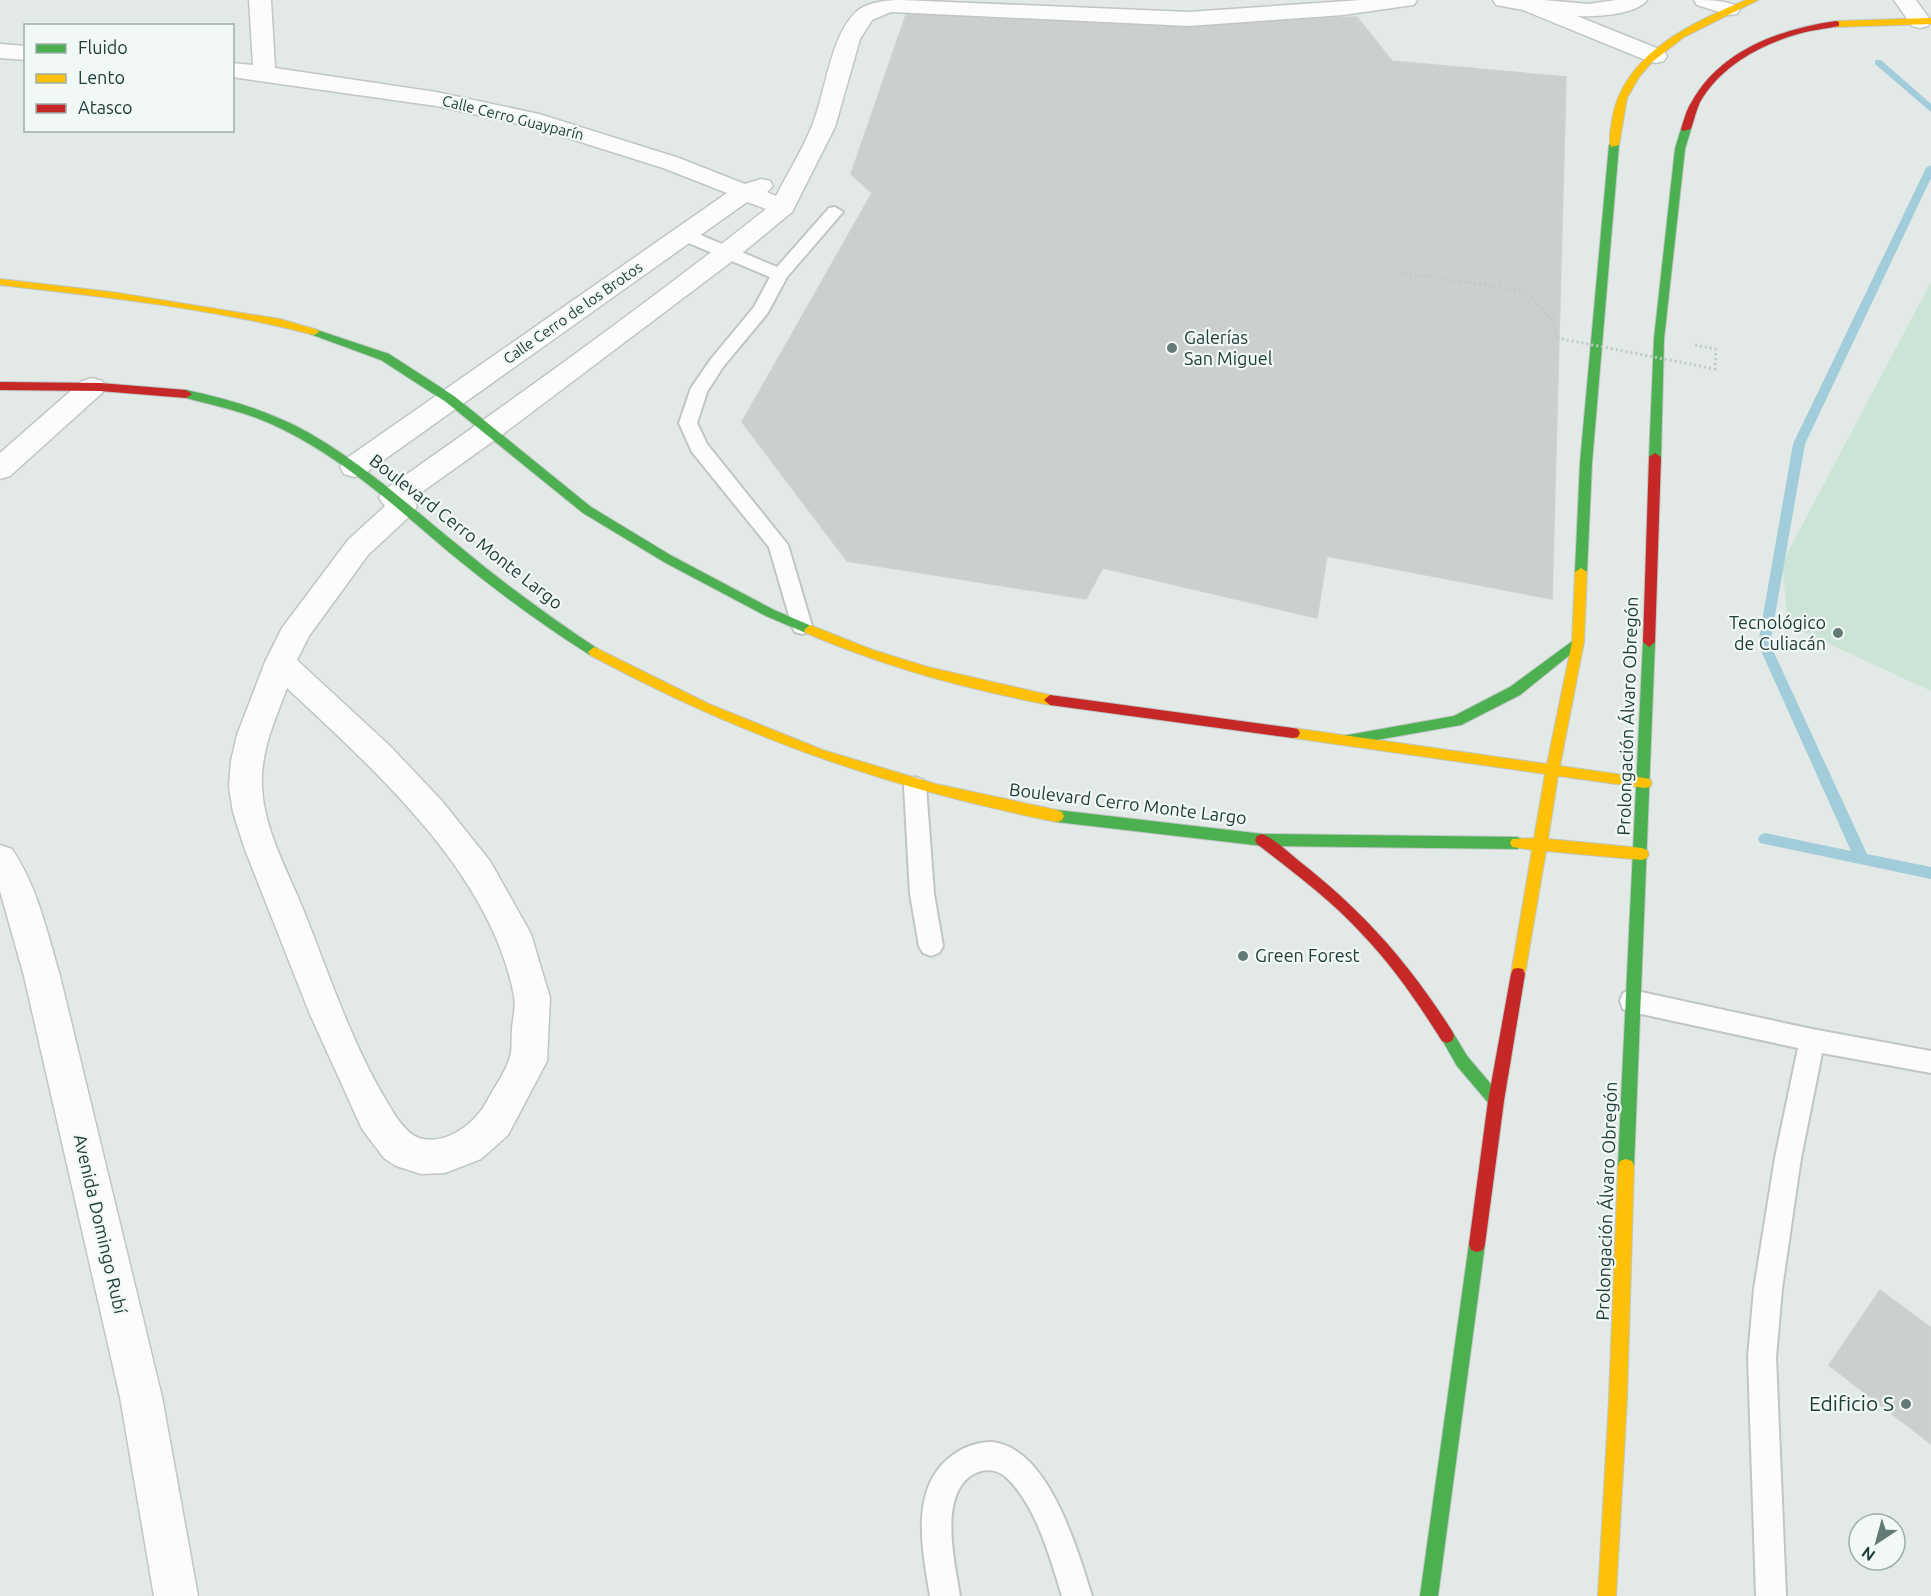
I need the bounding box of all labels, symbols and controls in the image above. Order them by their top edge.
legend [24,24,234,132]
text: Fluido [78,37,128,57]
text: Lento [78,67,125,87]
street label: Calle Cerro Guayparín [441,92,586,143]
text: Atasco [78,97,133,117]
street label: Calle Cerro de los Brotos [500,258,645,367]
place label: Galerías San Miguel [1184,327,1273,368]
marker: Galerías San Miguel [1165,341,1179,355]
street label: Boulevard Cerro Monte Largo [366,450,567,613]
street label: Prolongación Álvaro Obregón [1612,596,1641,836]
place label: Tecnológico de Culiacán [1729,612,1826,653]
marker: Tecnológico de Culiacán [1831,626,1845,640]
street label: Boulevard Cerro Monte Largo [1008,779,1248,828]
place label: Green Forest [1255,945,1360,965]
marker: Green Forest [1236,949,1250,963]
street label: Prolongación Álvaro Obregón [1591,1081,1620,1321]
street label: Avenida Domingo Rubí [71,1132,132,1316]
place label: Edificio S [1809,1391,1894,1415]
marker: Edificio S [1899,1397,1913,1411]
north arrow [1847,1512,1907,1572]
text: N [1858,1543,1878,1565]

